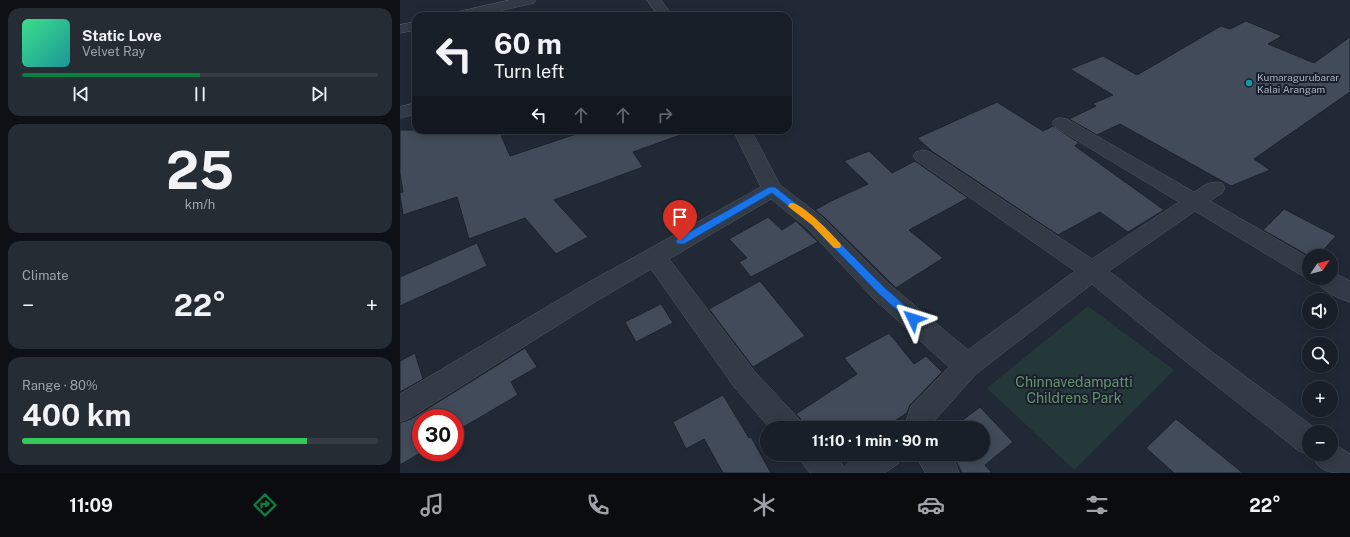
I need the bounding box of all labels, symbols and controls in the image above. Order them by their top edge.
text: Static Love [82,27,162,44]
text: 60 m [494,27,562,60]
icon: left [428,28,480,80]
text: Velvet Ray [82,44,146,59]
text: Turn left [494,61,564,82]
place label: Kumaragurubarar Kalai Arangam [1257,71,1339,95]
marker: Kumaragurubarar Kalai Arangam [1244,78,1254,88]
icon: previous [70,83,92,105]
icon: pause [189,83,211,105]
icon: next [308,83,330,105]
icon: left [528,104,550,126]
icon: ahead [570,104,592,126]
icon: ahead [612,104,634,126]
icon: right [654,104,676,126]
text: 25 [166,140,234,201]
text: km/h [185,197,215,212]
pin [663,200,697,241]
icon: arrive [669,206,691,228]
north arrow [1302,249,1338,285]
map controls [1302,249,1338,461]
text: Climate [22,268,69,283]
text: 22° [174,287,226,323]
text: − [22,292,34,318]
text: + [366,292,378,318]
button: sound [1302,293,1338,329]
position arrow [892,298,934,340]
button: search [1302,337,1338,373]
park label: Chinnavedampatti Childrens Park [1015,374,1133,406]
text: Range · 80% [22,378,98,393]
button: + [1302,381,1338,417]
text: 400 km [22,397,131,433]
speed limit sign: 30 [412,409,464,461]
button: − [1302,425,1338,461]
text: 11:10 · 1 min · 90 m [812,432,938,449]
icon: directions [251,491,279,519]
icon: music [418,491,446,519]
icon: phone [584,491,612,519]
icon: climate [750,491,778,519]
icon: car [917,491,945,519]
icon: filters [1083,491,1111,519]
text: 11:09 [69,495,113,516]
text: 22° [1249,495,1281,516]

